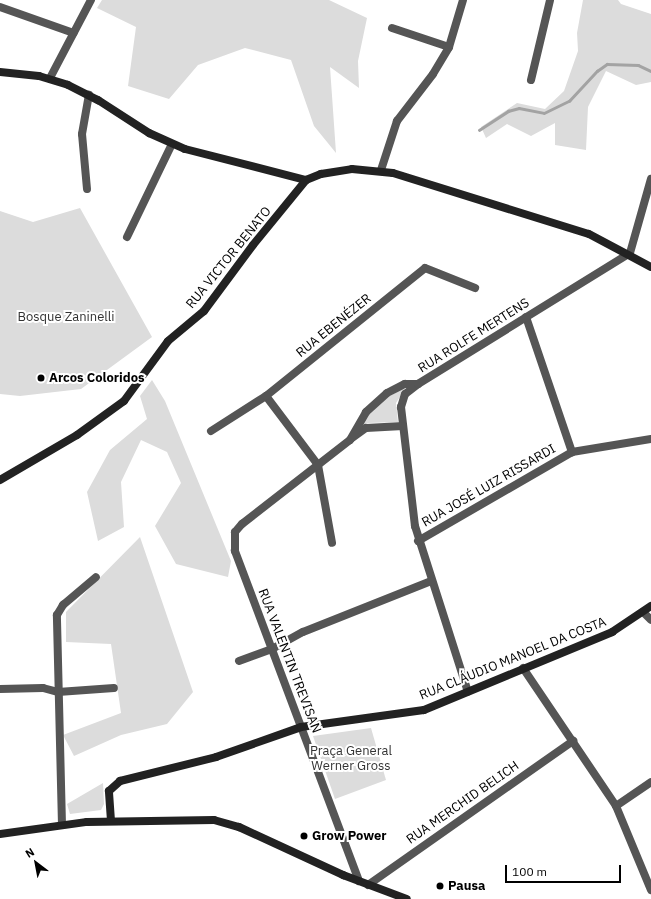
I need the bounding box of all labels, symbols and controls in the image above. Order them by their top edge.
street label: RUA VICTOR BENATO [183,204,275,312]
street label: RUA EBENÉZER [293,291,375,361]
street label: RUA ROLFE MERTENS [416,295,532,377]
park label: Bosque Zaninelli [17,309,115,325]
place label: Arcos Coloridos [49,370,145,386]
marker: Arcos Coloridos [36,373,46,383]
street label: RUA JOSÉ LUIZ RISSARDI [419,441,559,531]
street label: RUA VALENTIN TREVISAN [254,587,324,735]
street label: RUA CLÁUDIO MANOEL DA COSTA [417,614,609,704]
park label: Praça General Werner Gross [310,744,392,775]
street label: RUA MERCHID BELICH [404,758,522,848]
place label: Grow Power [312,828,387,844]
marker: Grow Power [299,831,309,841]
north arrow [16,843,56,883]
text: N [23,845,37,861]
scale bar [507,857,623,883]
text: 100 m [512,864,547,879]
place label: Pausa [448,878,485,894]
marker: Pausa [435,881,445,891]

